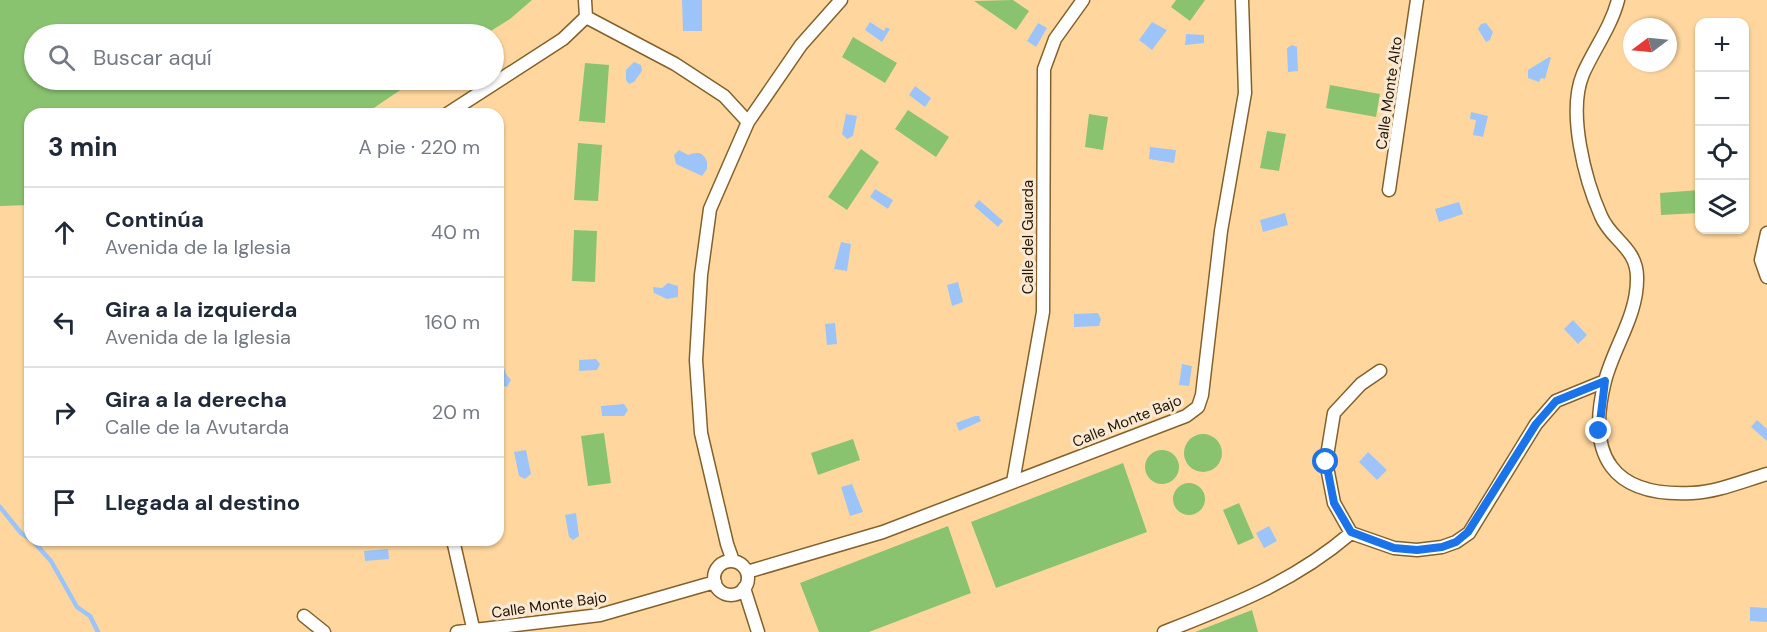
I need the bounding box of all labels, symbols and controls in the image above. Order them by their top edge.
north arrow [1623,18,1677,72]
map controls [1695,18,1749,234]
button: + [1695,18,1749,72]
search box [24,24,504,90]
street label: Calle Monte Alto [1371,35,1407,151]
icon: search [45,41,78,74]
text: Buscar aquí [93,43,212,72]
button: − [1695,72,1749,126]
button: locate [1695,126,1749,180]
text: 3 min [48,130,117,164]
text: A pie · 220 m [358,134,480,160]
street label: Calle del Guarda [1018,180,1038,294]
button: layers [1695,180,1749,234]
text: Continúa [105,205,204,234]
icon: ahead [48,216,81,249]
text: 40 m [431,219,480,245]
text: Avenida de la Iglesia [105,234,291,260]
text: Gira a la izquierda [105,295,297,324]
icon: left [48,306,81,339]
text: 160 m [424,309,480,335]
text: Avenida de la Iglesia [105,324,291,350]
text: Gira a la derecha [105,385,287,414]
street label: Calle Monte Bajo [1069,390,1185,452]
icon: right [48,396,81,429]
text: 20 m [432,399,480,425]
text: Calle de la Avutarda [105,414,289,440]
route end [1585,417,1611,443]
route start [1312,448,1338,474]
icon: arrive [48,486,81,519]
text: Llegada al destino [105,488,300,517]
street label: Calle Monte Bajo [490,587,608,623]

